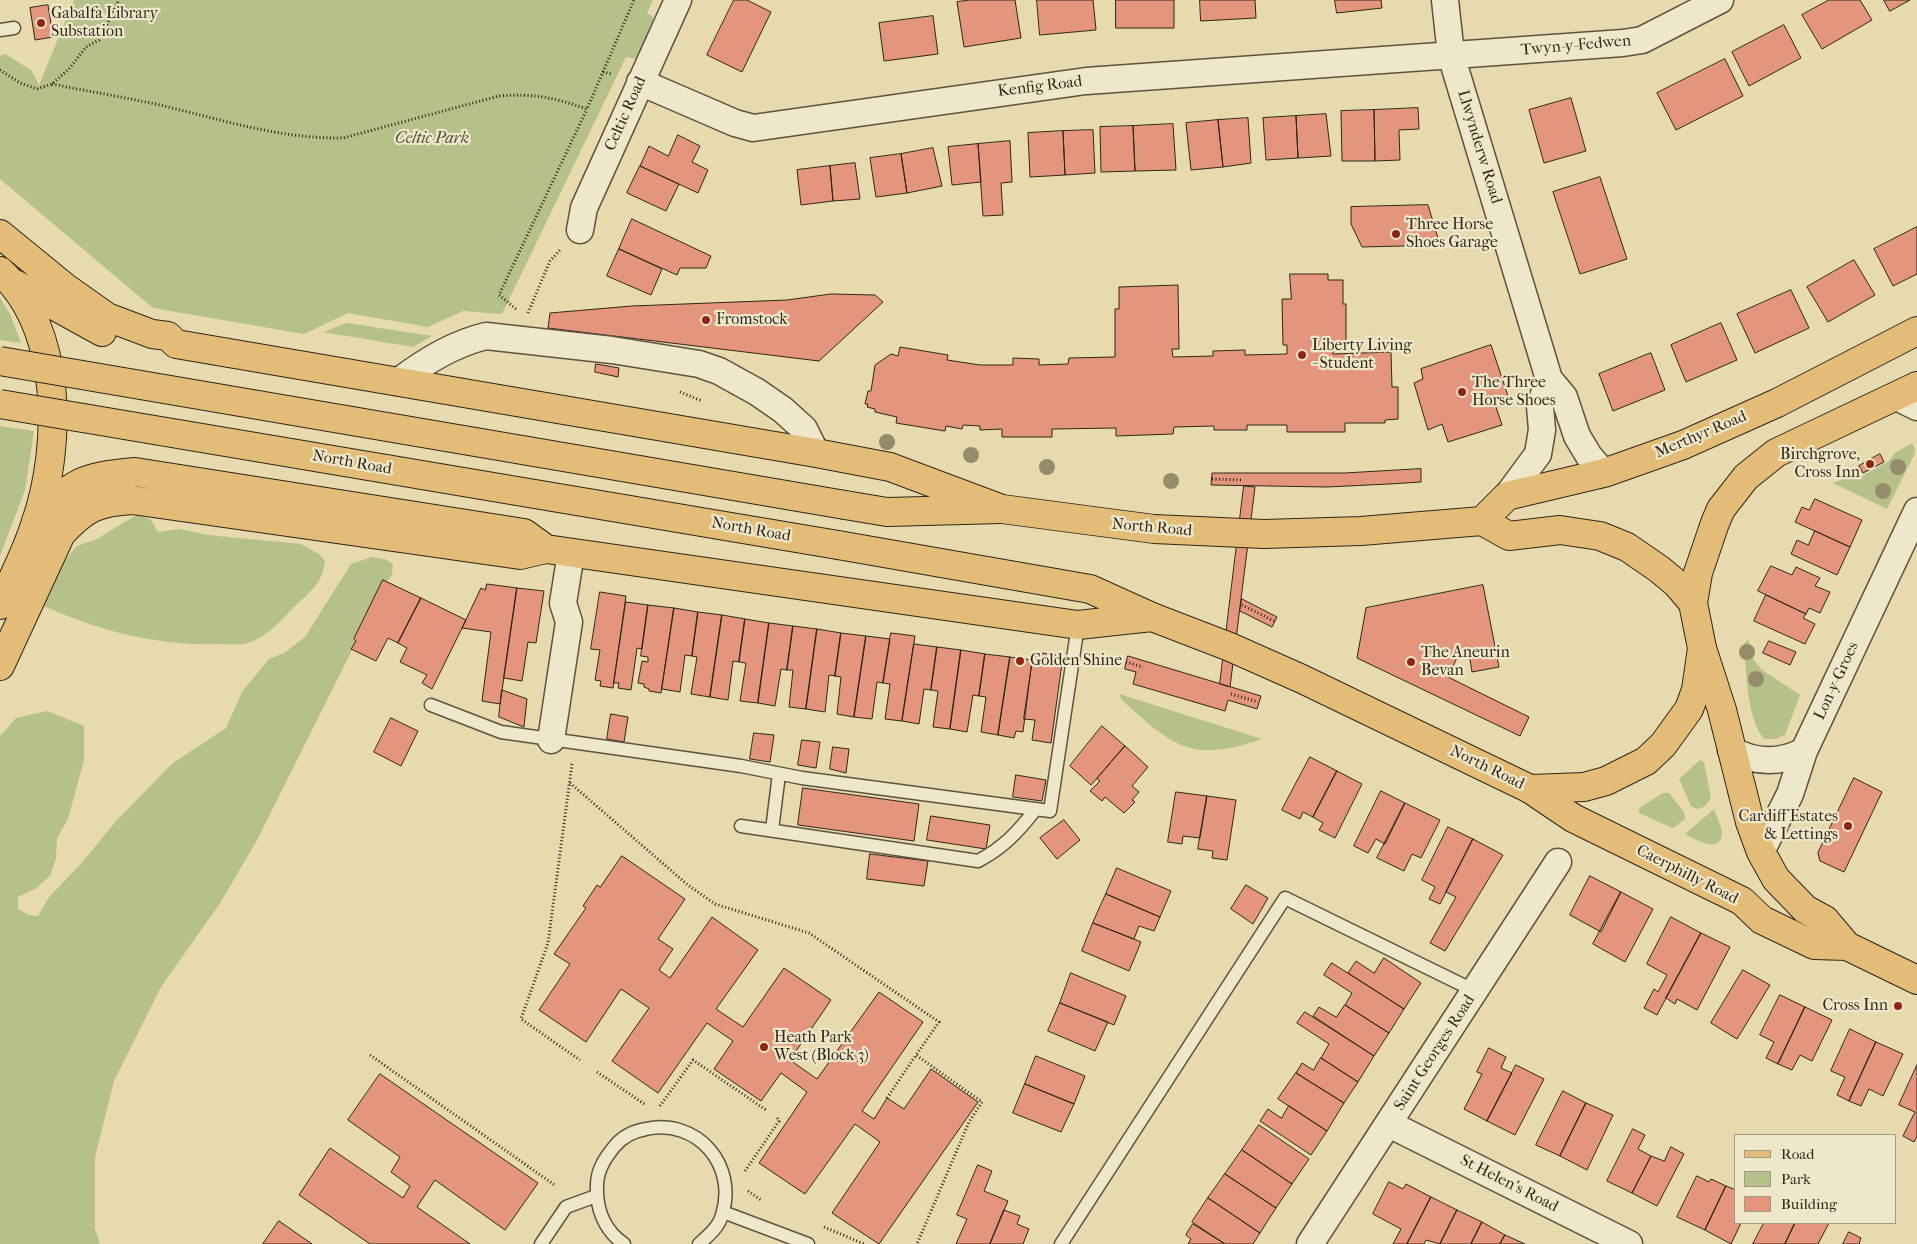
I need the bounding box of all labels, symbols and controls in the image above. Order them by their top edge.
place label: Gabalfa Library Substation [51,4,158,42]
marker: Gabalfa Library Substation [35,17,47,29]
street label: Twyn-y-Fedwen [1520,32,1632,60]
street label: Kenfig Road [997,72,1083,102]
street label: Celtic Road [601,74,651,154]
street label: Llwynderw Road [1453,88,1505,206]
park label: Celtic Park [395,129,469,149]
place label: Three Horse Shoes Garage [1406,215,1498,253]
marker: Three Horse Shoes Garage [1390,228,1402,240]
place label: Fromstock [716,310,788,330]
marker: Fromstock [700,314,712,326]
place label: Liberty Living - Student [1312,336,1412,374]
marker: Liberty Living - Student [1296,349,1308,361]
place label: The Three Horse Shoes [1472,373,1556,411]
marker: The Three Horse Shoes [1456,386,1468,398]
street label: Merthyr Road [1652,407,1750,463]
place label: Birchgrove, Cross Inn [1780,445,1860,483]
street label: North Road [311,447,393,479]
marker: Birchgrove, Cross Inn [1864,458,1876,470]
street label: North Road [710,514,792,546]
street label: North Road [1111,515,1193,541]
street label: Lon-y-Groes [1811,639,1863,723]
place label: The Aneurin Bevan [1421,643,1510,681]
place label: Golden Shine [1030,651,1122,671]
marker: Golden Shine [1014,655,1026,667]
marker: The Aneurin Bevan [1405,656,1417,668]
street label: North Road [1447,742,1527,794]
place label: Cardiff Estates & Lettings [1739,807,1838,845]
marker: Cardiff Estates & Lettings [1842,820,1854,832]
street label: Caerphilly Road [1633,841,1741,909]
street label: Saint Georges Road [1390,992,1480,1114]
place label: Cross Inn [1822,996,1888,1016]
marker: Cross Inn [1892,1000,1904,1012]
place label: Heath Park West (Block 3) [774,1028,869,1066]
marker: Heath Park West (Block 3) [758,1041,770,1053]
legend [1734,1134,1897,1224]
text: Road [1781,1145,1814,1163]
street label: St Helen's Road [1457,1151,1561,1217]
text: Park [1781,1170,1811,1188]
text: Building [1781,1195,1837,1213]

